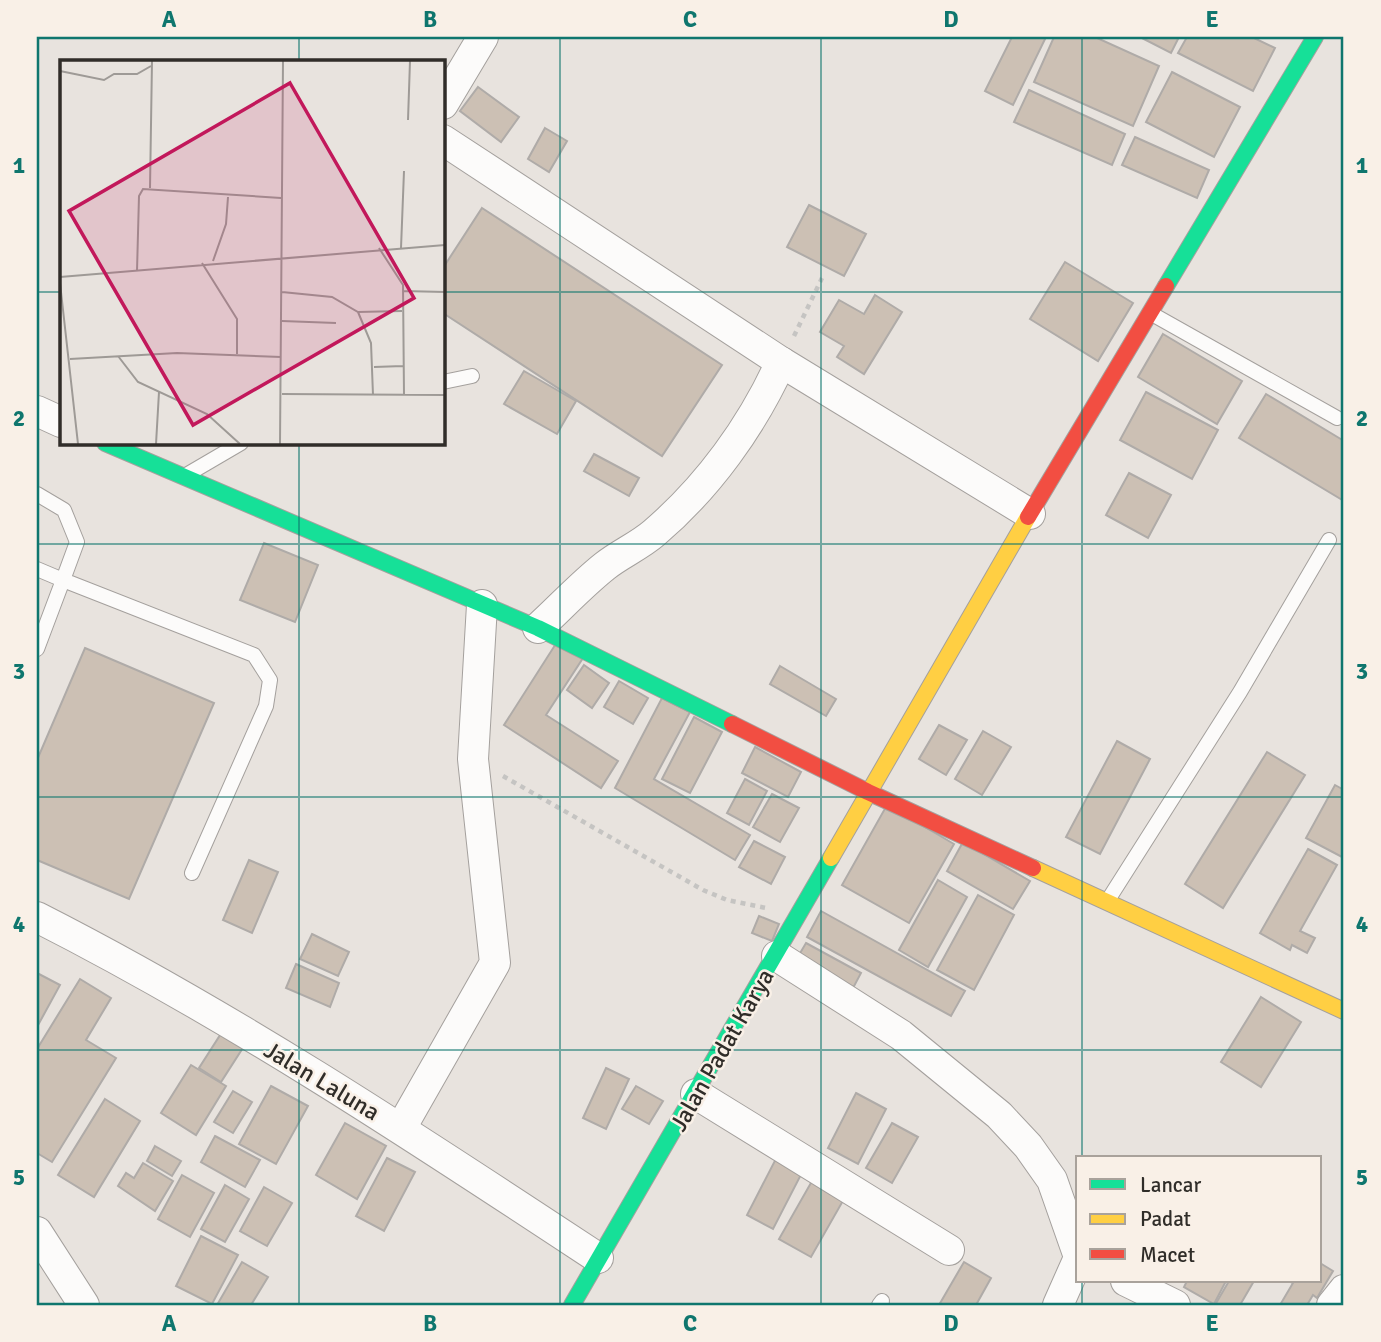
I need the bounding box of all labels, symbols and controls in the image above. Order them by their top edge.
text: A [162,5,177,34]
text: B [423,5,437,34]
text: C [683,5,697,34]
text: D [943,5,959,34]
text: E [1205,5,1219,34]
inset map [60,60,444,444]
text: 1 [13,151,25,180]
text: 1 [1356,151,1368,180]
text: 2 [13,404,25,433]
text: 2 [1356,404,1368,433]
text: 3 [13,657,25,686]
text: 3 [1356,657,1368,686]
text: 4 [13,910,25,939]
text: 4 [1356,910,1368,939]
street label: Jalan Padat Karya [663,964,781,1136]
street label: Jalan Laluna [259,1035,385,1127]
legend [1076,1156,1322,1282]
text: 5 [13,1163,25,1192]
text: 5 [1356,1163,1368,1192]
text: Lancar [1140,1172,1201,1198]
text: Padat [1140,1206,1191,1232]
text: Macet [1140,1242,1195,1268]
text: A [162,1309,177,1338]
text: B [423,1309,437,1338]
text: C [683,1309,697,1338]
text: D [943,1309,959,1338]
text: E [1205,1309,1219,1338]

